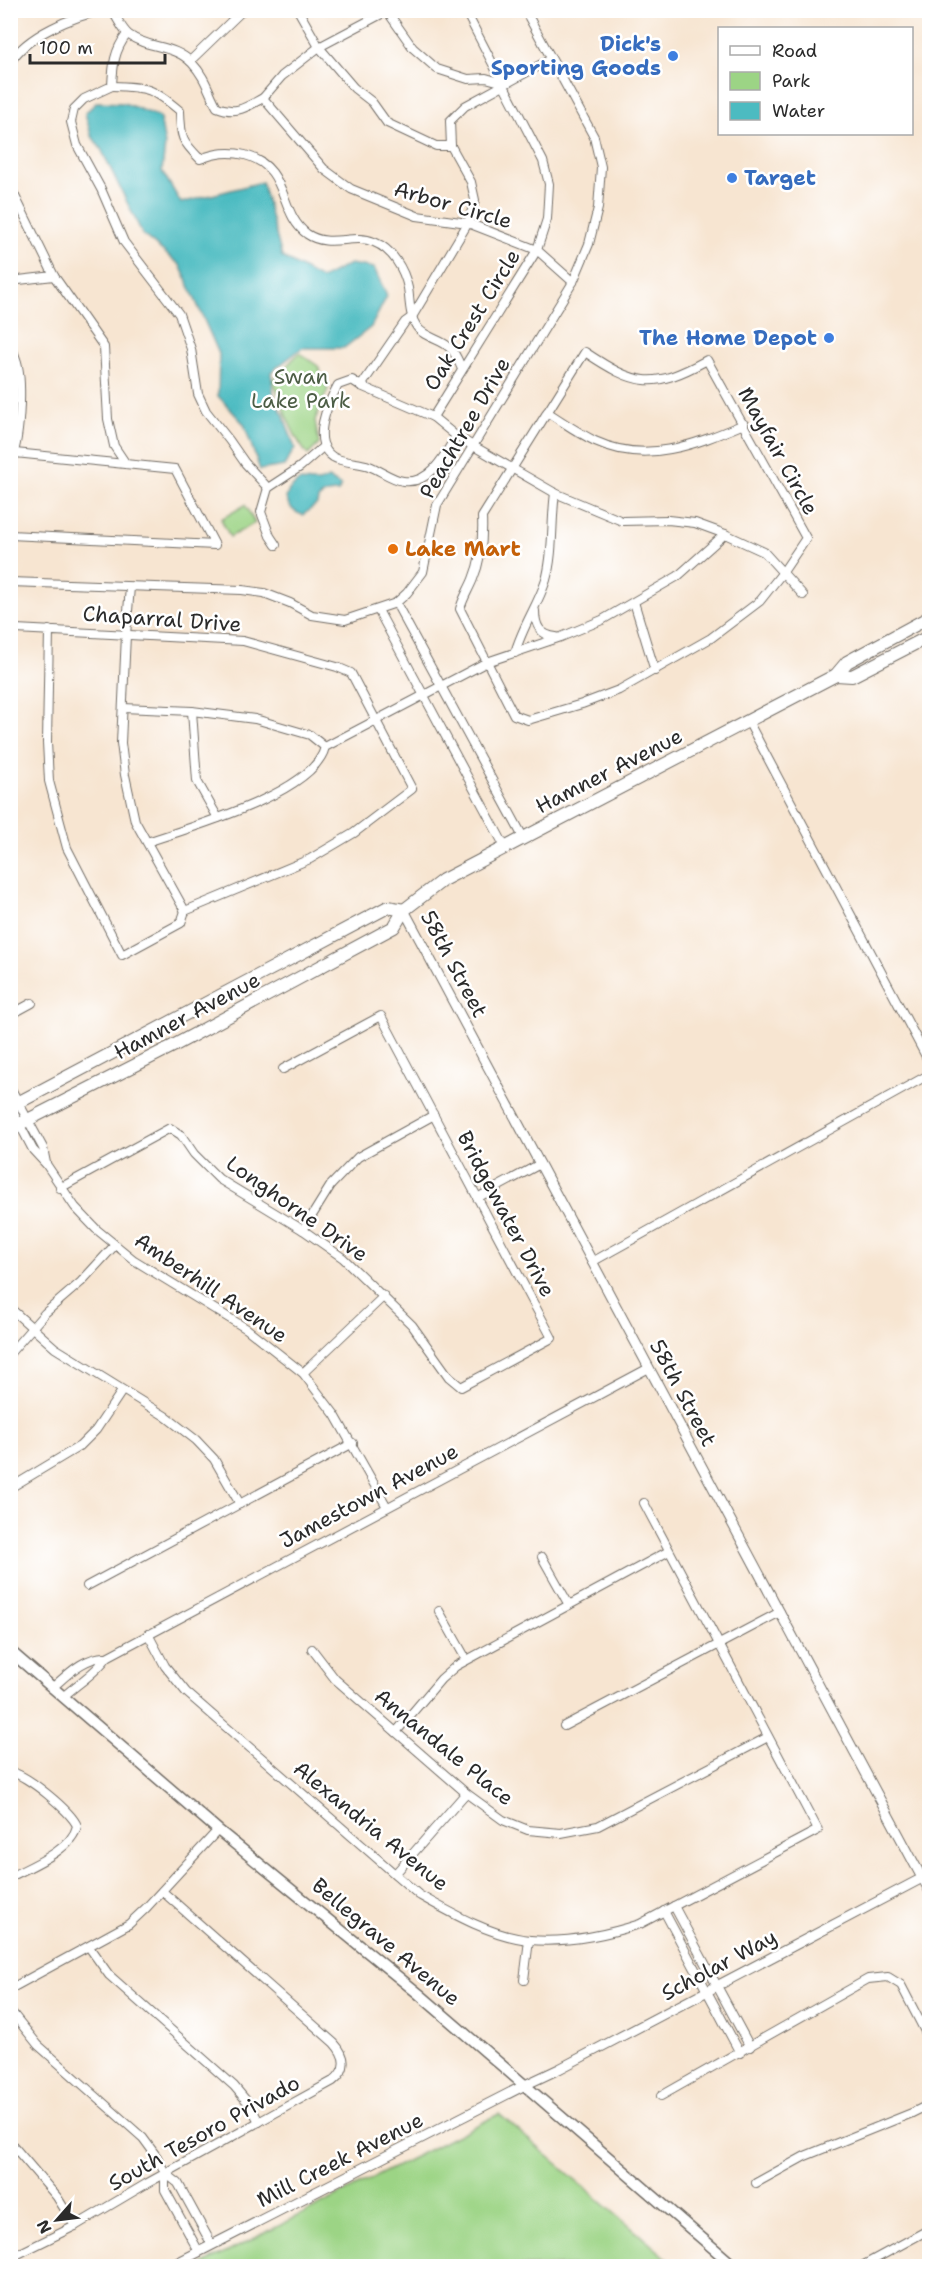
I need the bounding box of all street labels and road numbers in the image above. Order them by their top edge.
street label: Arbor Circle [391,175,515,235]
street label: Oak Crest Circle [417,244,527,396]
street label: Peachtree Drive [413,352,517,504]
street label: Mayfair Circle [731,382,825,520]
street label: Chaparral Drive [82,599,242,639]
street label: Hamner Avenue [531,722,687,820]
street label: 58th Street [414,906,494,1022]
street label: Hamner Avenue [109,966,265,1066]
street label: Bridgewater Drive [450,1126,562,1302]
street label: Longhorne Drive [221,1150,373,1268]
street label: Amberhill Avenue [129,1226,293,1350]
street label: 58th Street [643,1335,723,1451]
street label: Jamestown Avenue [275,1437,463,1555]
street label: Annandale Place [368,1682,520,1812]
street label: Alexandria Avenue [288,1755,454,1897]
street label: Bellegrave Avenue [306,1872,466,2012]
street label: Scholar Way [656,1923,782,2007]
street label: South Tesoro Privado [103,2069,305,2197]
street label: Mill Creek Avenue [252,2106,428,2214]

